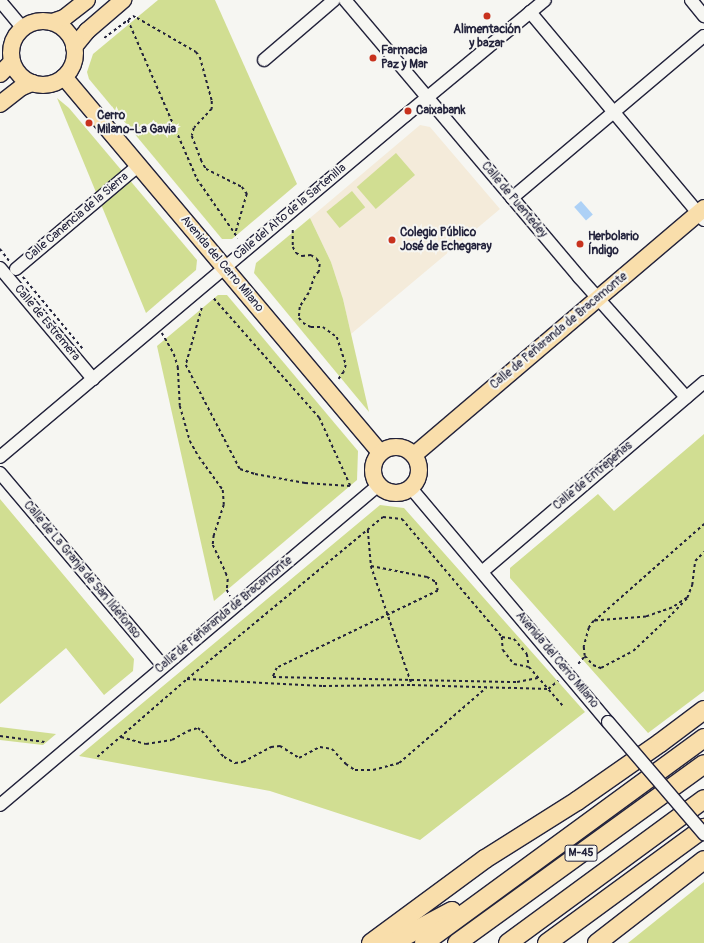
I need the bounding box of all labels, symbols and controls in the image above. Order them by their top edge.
marker: Alimentación y bazar [482,11,492,21]
place label: Alimentación y bazar [453,23,521,51]
place label: Farmacia Paz y Mar [381,44,428,72]
marker: Farmacia Paz y Mar [368,53,378,63]
place label: Caixabank [416,104,466,118]
marker: Caixabank [403,106,413,116]
place label: Cerro Milano-La Gavia [97,109,176,137]
marker: Cerro Milano-La Gavia [84,118,94,128]
street label: Calle de Puentedey [478,159,550,241]
street label: Calle del Alto de la Sartenilla [231,161,349,263]
street label: Calle Canencia de la Sierra [22,170,132,264]
street label: Avenida del Cerro Milano [177,213,267,315]
place label: Colegio Público José de Echegaray [400,226,492,254]
place label: Herbolario Índigo [588,230,639,258]
marker: Colegio Público José de Echegaray [387,235,397,245]
marker: Herbolario Índigo [575,239,585,249]
street label: Calle de Peñaranda de Bracamonte [488,269,630,393]
street label: Calle de Estremera [11,282,83,364]
street label: Calle de Entrepeñas [550,439,636,513]
street label: Calle de La Granja de San Ildefonso [20,498,144,642]
street label: Calle de Peñaranda de Bracamonte [153,553,295,677]
street label: Avenida del Cerro Milano [512,609,602,711]
road number: M-45 [564,844,598,862]

